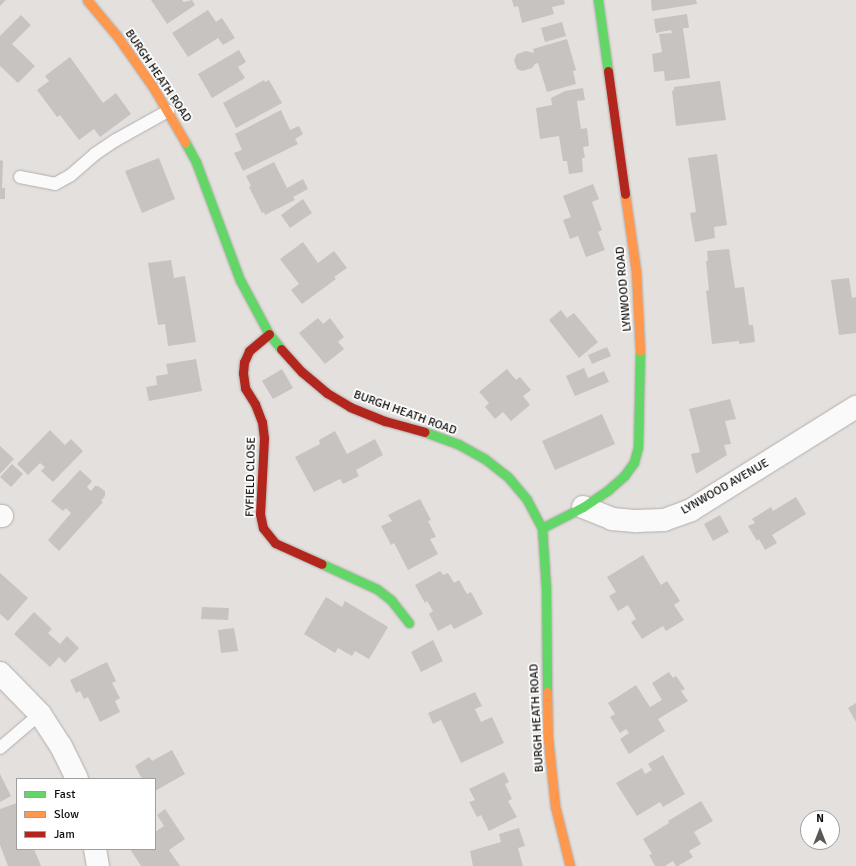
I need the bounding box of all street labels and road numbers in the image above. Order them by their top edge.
street label: BURGH HEATH ROAD [122,27,194,125]
street label: LYNWOOD ROAD [613,246,635,332]
street label: BURGH HEATH ROAD [351,388,459,438]
street label: FYFIELD CLOSE [243,437,259,517]
street label: LYNWOOD AVENUE [679,456,771,518]
street label: BURGH HEATH ROAD [527,663,547,773]

